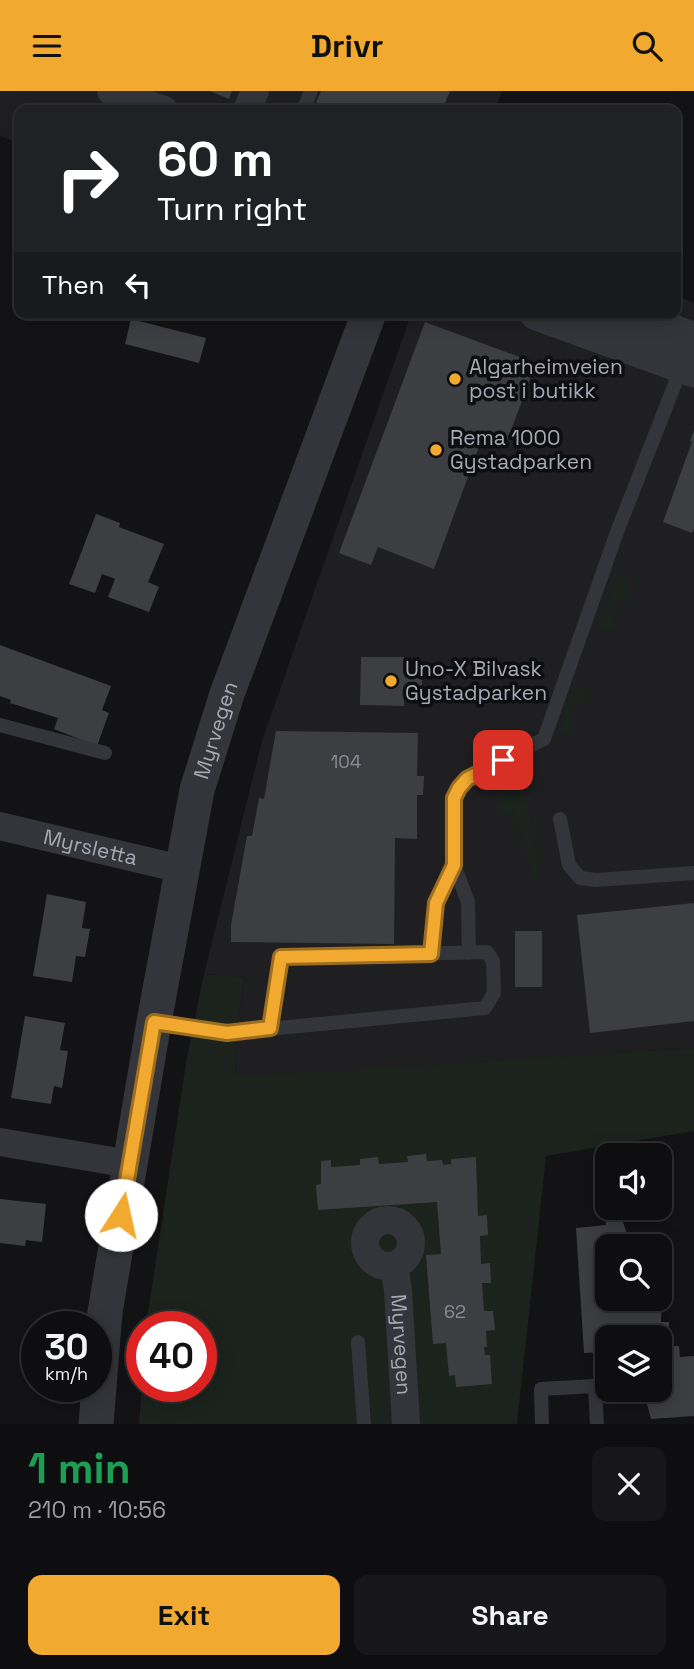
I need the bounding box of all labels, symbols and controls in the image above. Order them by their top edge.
text: Drivr [311,26,383,66]
icon: menu [28,27,66,65]
icon: search [628,27,666,65]
text: 60 m [157,128,273,190]
icon: right [42,133,133,224]
text: Turn right [157,189,307,229]
icon: left [119,266,157,304]
text: Then [42,268,105,302]
place label: Algarheimveien post i butikk [469,353,623,404]
marker: Algarheimveien post i butikk [447,371,463,387]
place label: Rema 1000 Gystadparken [450,424,592,475]
marker: Rema 1000 Gystadparken [428,442,444,458]
place label: Uno-X Bilvask Gystadparken [405,655,547,706]
marker: Uno-X Bilvask Gystadparken [383,673,399,689]
street label: Myrvegen [187,677,244,782]
pin [473,730,533,790]
icon: arrive [484,741,522,779]
house number: 104 [331,750,361,773]
street label: Myrsletta [41,823,140,871]
map controls [595,1143,672,1402]
button: sound [595,1143,672,1220]
position arrow [84,1178,158,1252]
button: search [595,1234,672,1311]
street label: Myrvegen [385,1293,418,1396]
house number: 62 [444,1300,466,1323]
speed limit sign: 40 [126,1311,217,1402]
text: 30 [45,1325,88,1369]
button: layers [595,1325,672,1402]
text: km/h [45,1362,88,1385]
text: 1 min [28,1442,131,1495]
button: close [592,1447,666,1521]
text: 210 m · 10:56 [28,1495,166,1525]
button: Exit [28,1575,340,1655]
button: Share [354,1575,666,1655]

